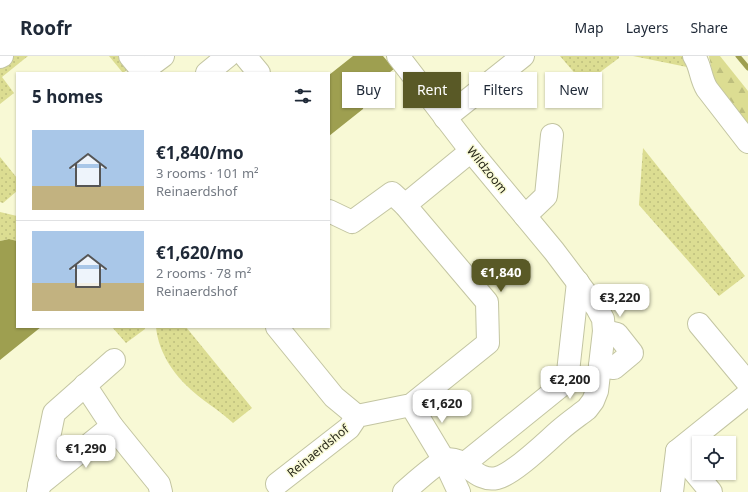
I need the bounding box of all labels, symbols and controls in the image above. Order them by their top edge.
text: Roofr [20,15,72,41]
text: Map [575,18,604,37]
text: Layers [626,18,668,37]
text: Share [690,18,728,37]
chip: Buy [342,72,395,108]
chip: Rent [403,72,461,108]
chip: Filters [469,72,537,108]
chip: New [545,72,602,108]
text: 5 homes [32,85,103,108]
icon: filters [292,85,314,107]
text: €1,840/mo [156,141,244,164]
street label: Wildzoom [463,143,512,197]
icon: home [64,146,112,194]
text: 3 rooms · 101 m² [156,164,259,182]
text: Reinaerdshof [156,182,237,200]
text: €1,620/mo [156,241,244,264]
icon: home [64,247,112,295]
pin: €1,840 [468,259,534,293]
text: €1,840 [481,263,521,281]
text: 2 rooms · 78 m² [156,264,251,282]
text: Reinaerdshof [156,282,237,300]
pin: €3,220 [587,284,653,318]
text: €3,220 [600,288,640,306]
pin: €2,200 [537,366,603,400]
text: €2,200 [550,370,590,388]
pin: €1,620 [409,390,475,424]
text: €1,620 [422,394,462,412]
street label: Reinaerdshof [283,420,353,481]
pin: €1,290 [53,435,119,469]
map controls [692,436,736,480]
button: locate [692,436,736,480]
text: €1,290 [66,439,106,457]

